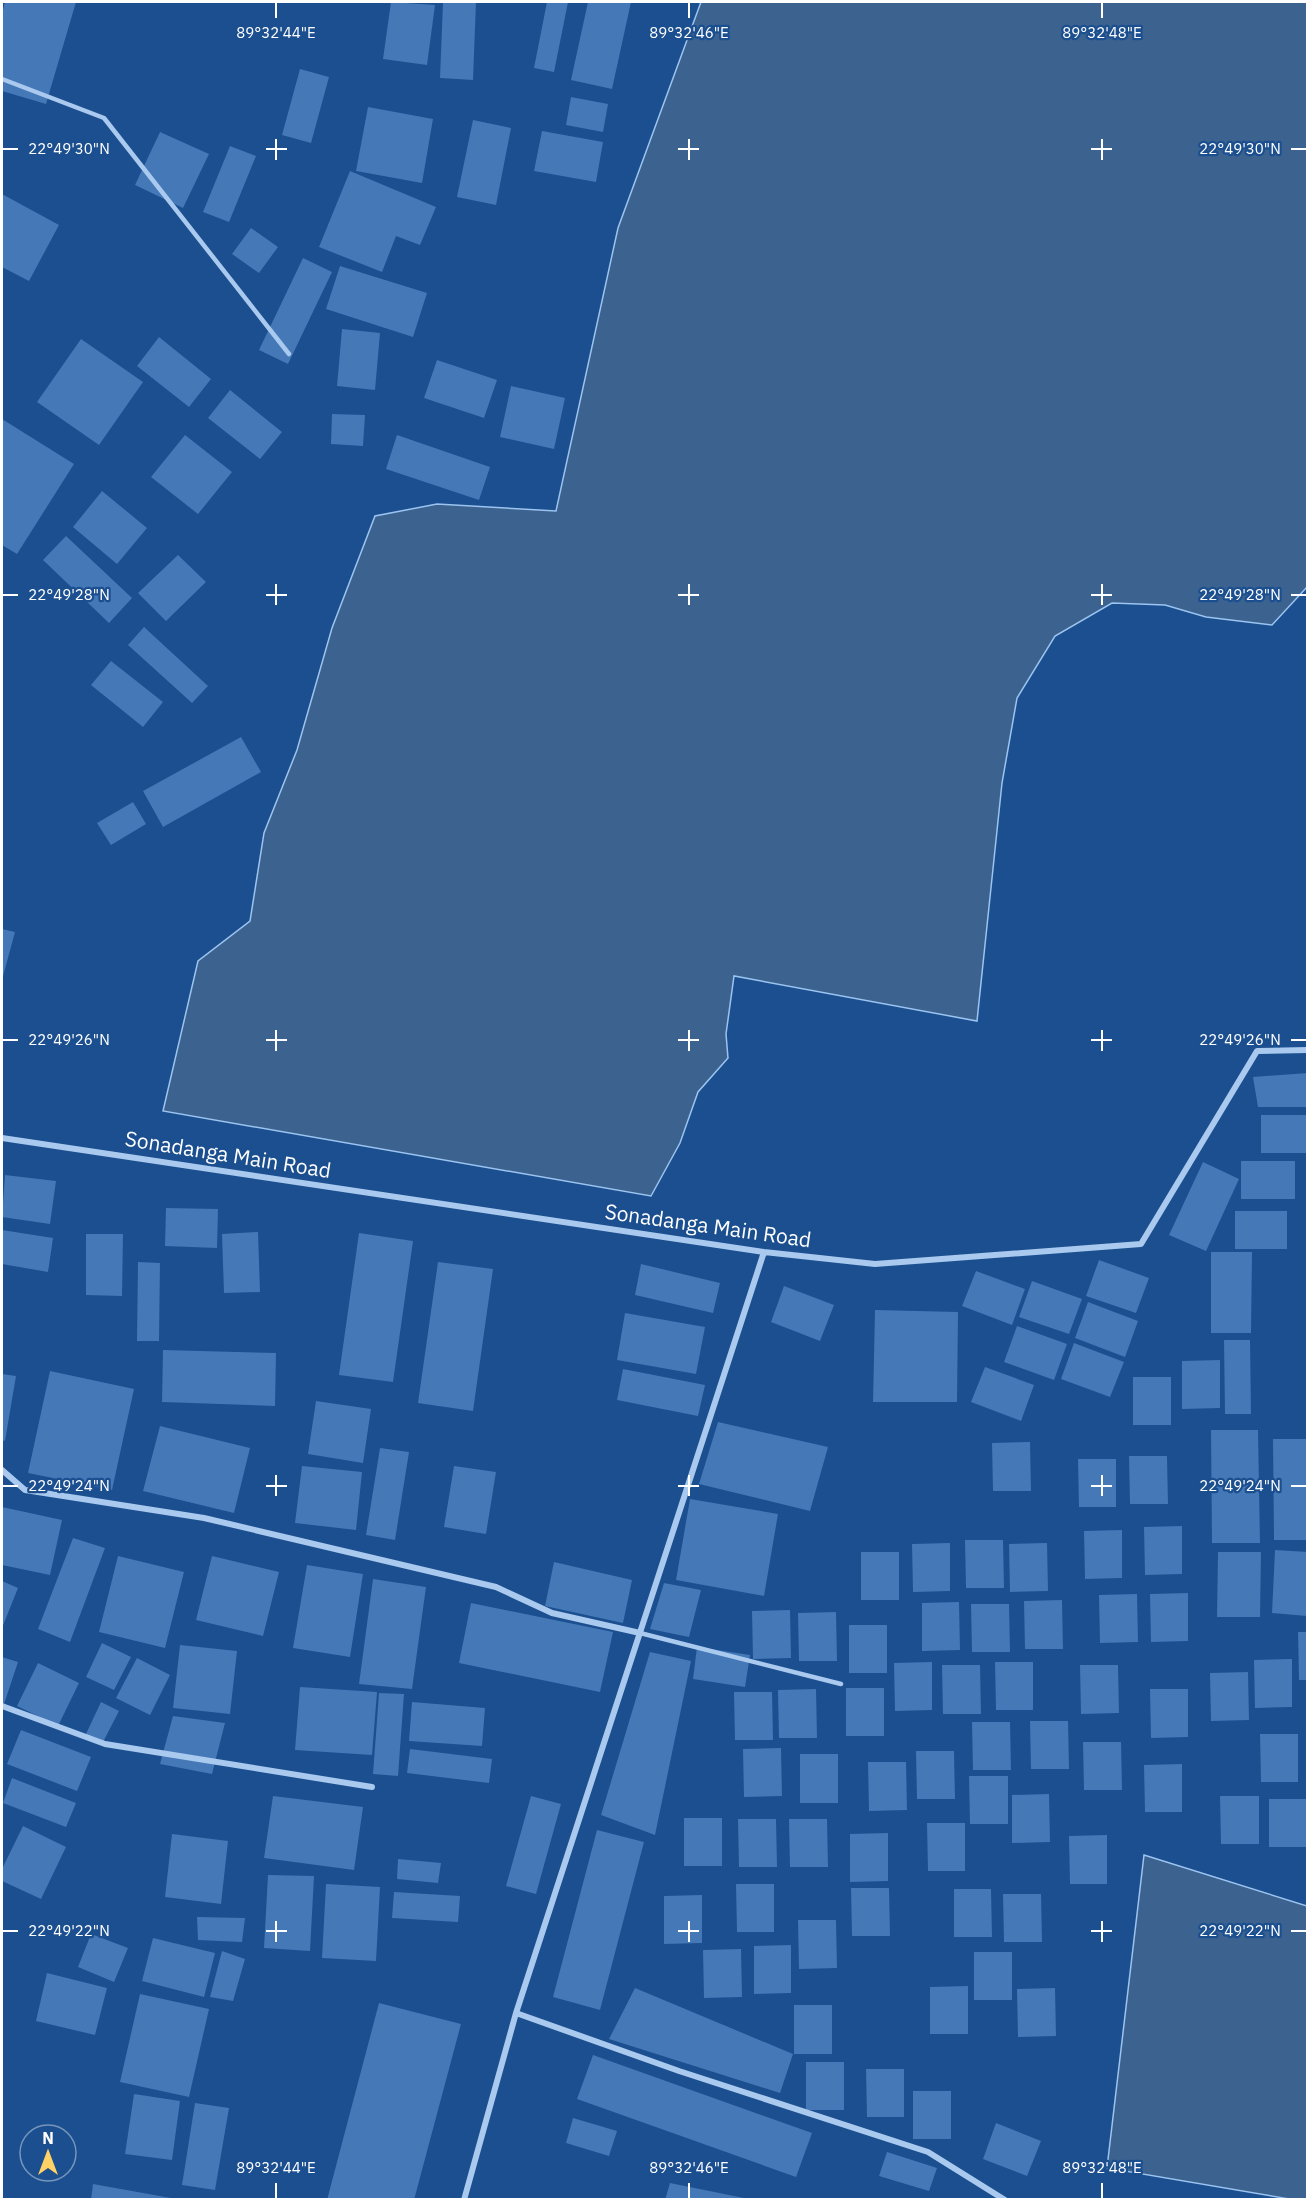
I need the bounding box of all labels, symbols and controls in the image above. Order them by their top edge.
text: 89°32'44"E [236,23,316,42]
text: 89°32'46"E [649,23,729,42]
text: 89°32'48"E [1062,23,1142,42]
text: 22°49'30"N [28,139,110,158]
text: 22°49'30"N [1199,139,1281,158]
text: 22°49'28"N [28,585,110,604]
text: 22°49'28"N [1199,585,1281,604]
text: 22°49'26"N [28,1030,110,1049]
text: 22°49'26"N [1199,1030,1281,1049]
street label: Sonadanga Main Road [123,1124,333,1184]
street label: Sonadanga Main Road [603,1197,813,1253]
text: 22°49'24"N [28,1476,110,1495]
text: 22°49'24"N [1199,1476,1281,1495]
text: 22°49'22"N [28,1921,110,1940]
text: 22°49'22"N [1199,1921,1281,1940]
north arrow [18,2123,78,2183]
text: N [42,2128,54,2148]
text: 89°32'44"E [236,2158,316,2177]
text: 89°32'46"E [649,2158,729,2177]
text: 89°32'48"E [1062,2158,1142,2177]

